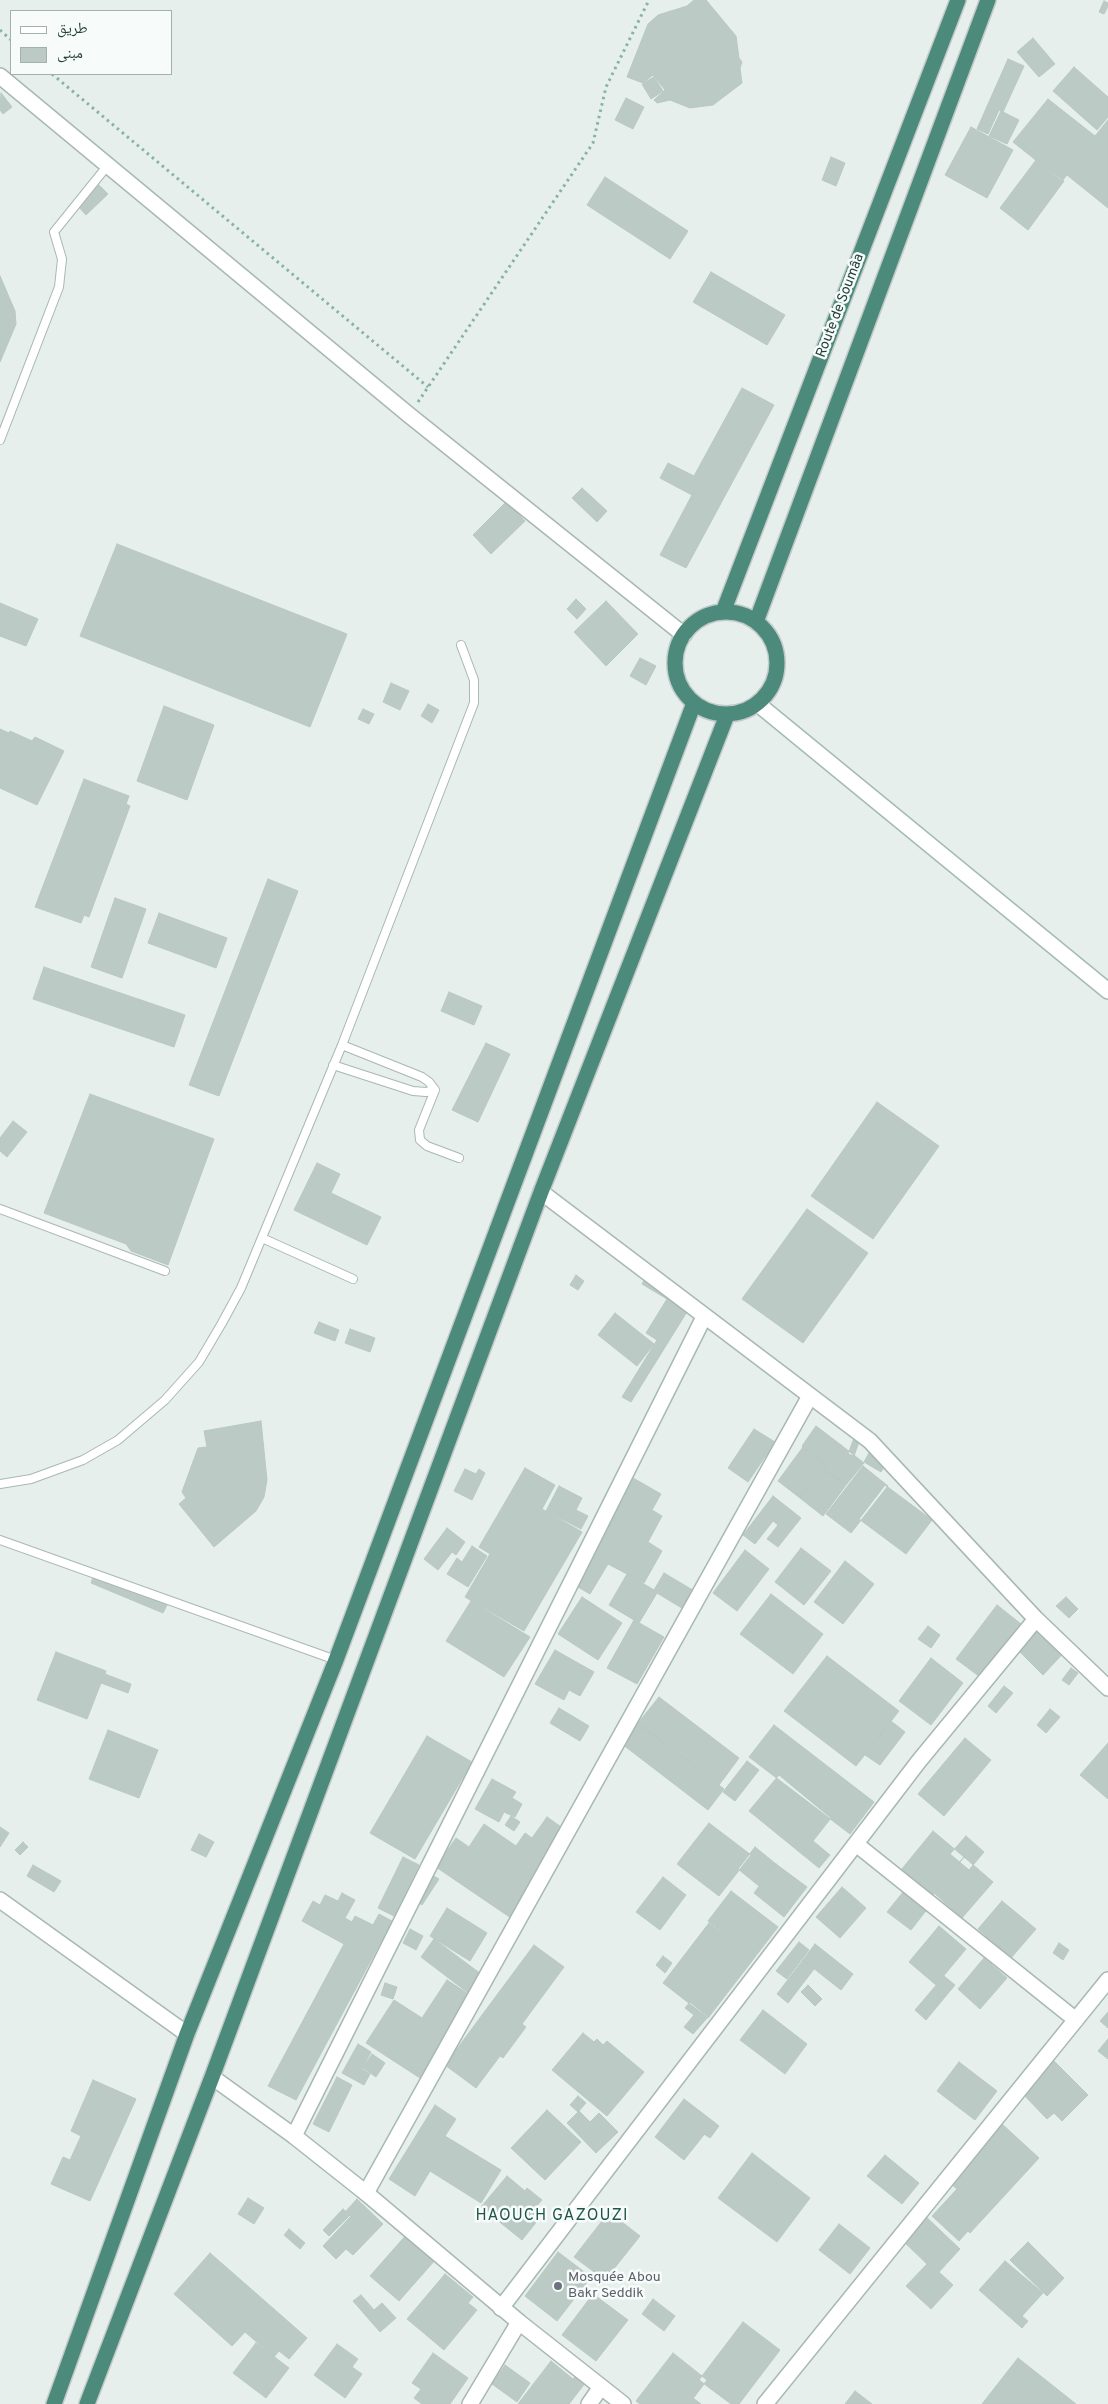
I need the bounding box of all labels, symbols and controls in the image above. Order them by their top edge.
legend [10,10,172,75]
text: طريق [57,20,88,39]
text: مبنى [57,45,83,64]
street label: Route de Soumâa [813,252,869,360]
district label: HAOUCH GAZOUZI [474,2207,630,2227]
place label: Mosquée Abou Bakr Seddik [568,2270,661,2302]
marker: Mosquée Abou Bakr Seddik [552,2280,564,2292]

